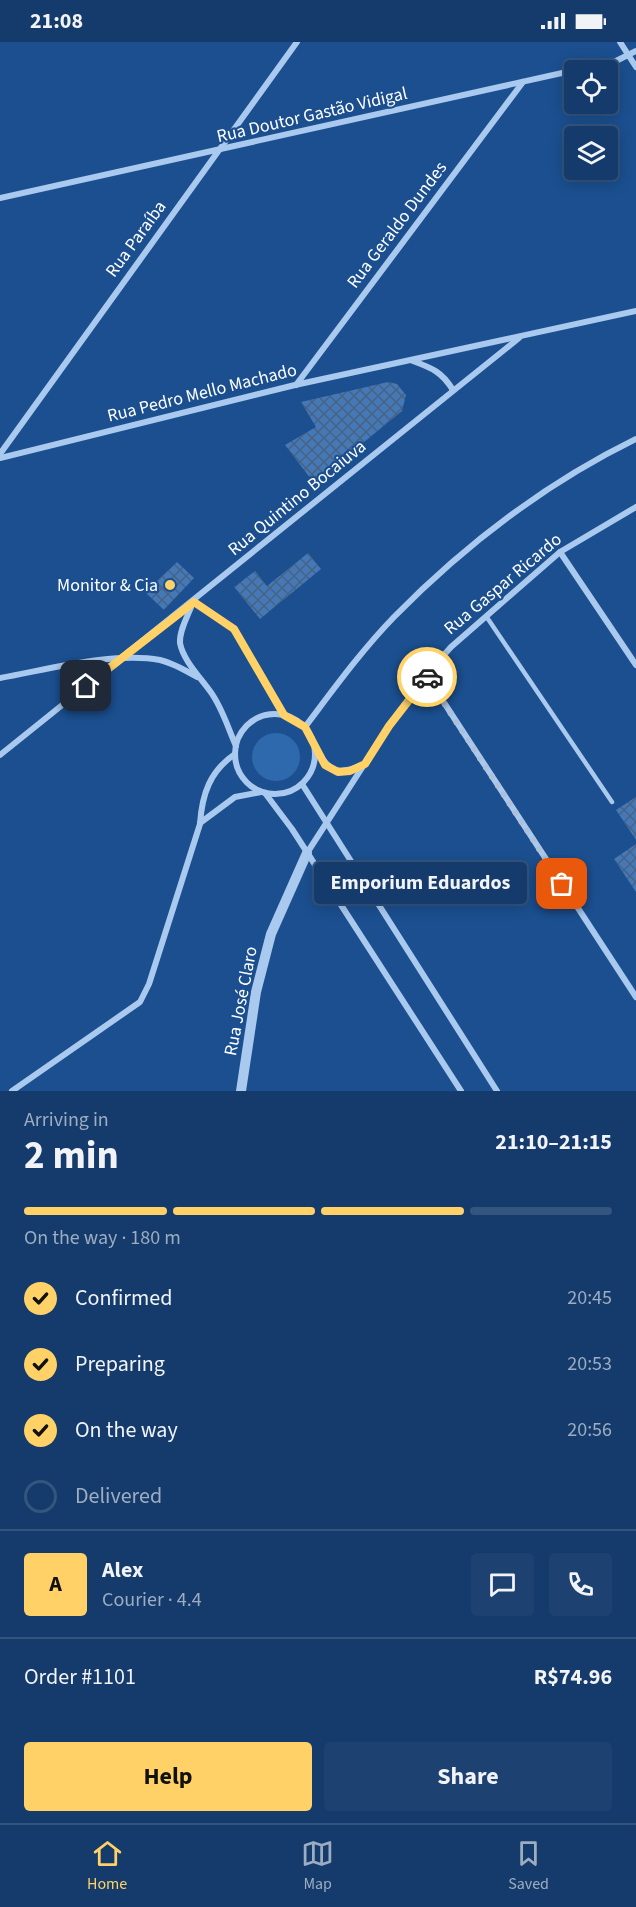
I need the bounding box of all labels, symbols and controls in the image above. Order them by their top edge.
text: 21:08 [30,5,83,37]
map controls [564,60,618,180]
button: locate [564,60,618,114]
street label: Rua Doutor Gastão Vidigal [214,81,410,149]
button: layers [564,126,618,180]
street label: Rua Geraldo Dundes [341,156,453,294]
street label: Rua Paraíba [100,196,172,282]
street label: Rua Pedro Mello Machado [105,357,299,429]
street label: Rua Quintino Bocaiuva [223,434,371,562]
street label: Rua Gaspar Ricardo [439,527,567,641]
place label: Monitor & Cia [57,573,158,598]
marker: Monitor & Cia [163,578,177,592]
courier [397,647,457,707]
pin [60,660,111,711]
icon: car [411,661,444,694]
icon: home [69,669,102,702]
pin [536,858,587,909]
callout: Emporium Eduardos [313,863,526,905]
icon: bag [545,867,578,900]
text: Emporium Eduardos [331,869,510,897]
street label: Rua José Claro [218,944,264,1058]
text: Arriving in [24,1106,109,1134]
text: 21:10–21:15 [495,1126,612,1158]
text: 2 min [24,1128,119,1184]
text: On the way · 180 m [24,1224,181,1252]
icon: check [24,1282,57,1315]
text: Confirmed [75,1282,172,1314]
text: 20:45 [567,1284,612,1312]
icon: check [24,1348,57,1381]
text: Preparing [75,1348,165,1380]
text: 20:53 [567,1350,612,1378]
icon: check [24,1414,57,1447]
text: On the way [75,1414,178,1446]
text: 20:56 [567,1416,612,1444]
text: Delivered [75,1480,162,1512]
button: chat [471,1553,534,1616]
button: phone [549,1553,612,1616]
text: Alex [102,1554,143,1586]
text: A [49,1568,62,1600]
text: Courier · 4.4 [102,1586,202,1614]
text: Order #1101 [24,1661,136,1693]
text: R$74.96 [534,1661,612,1693]
button: Help [24,1742,312,1811]
button: Share [324,1742,612,1811]
tab: Home [87,1837,127,1895]
tab: Map [301,1837,334,1895]
tab: Saved [508,1837,549,1895]

